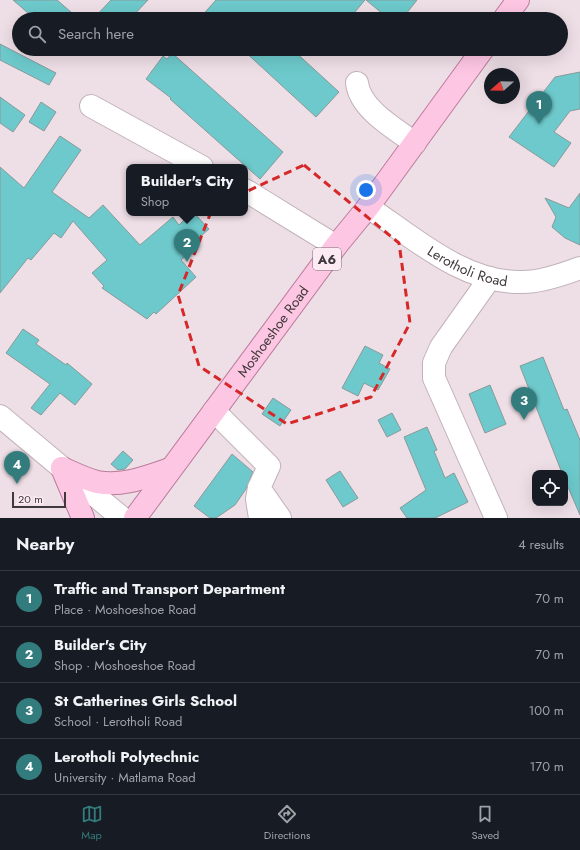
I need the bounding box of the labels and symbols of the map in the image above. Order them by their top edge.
north arrow [484,68,520,104]
pin: 1 [526,91,552,124]
your location [356,180,376,200]
pin: 2 [174,229,200,262]
street label: Lerotholi Road [424,241,509,291]
road number: A6 [313,248,341,270]
street label: Moshoeshoe Road [232,282,313,381]
pin: 3 [511,387,537,420]
pin: 4 [4,451,30,484]
scale bar [12,490,66,509]

